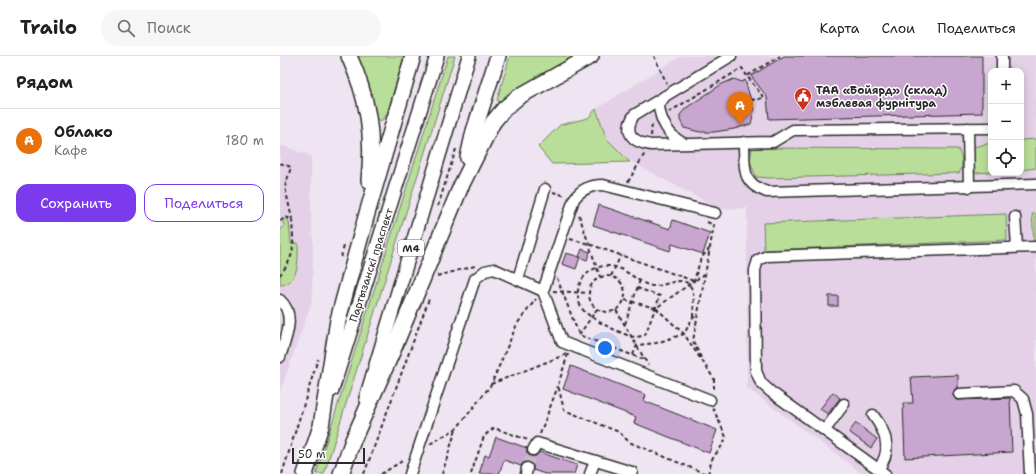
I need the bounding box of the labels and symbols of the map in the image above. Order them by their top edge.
place label: ТАА «Бойярд» (склад) мэблевая фурнітура [816,83,947,111]
public building icon: ТАА «Бойярд» (склад) мэблевая фурнітура [793,86,813,111]
pin: A [727,92,753,125]
street label: Партызанскі праспект [346,206,397,324]
road number: М4 [398,240,424,256]
your location [595,338,615,358]
scale bar [292,446,365,465]

